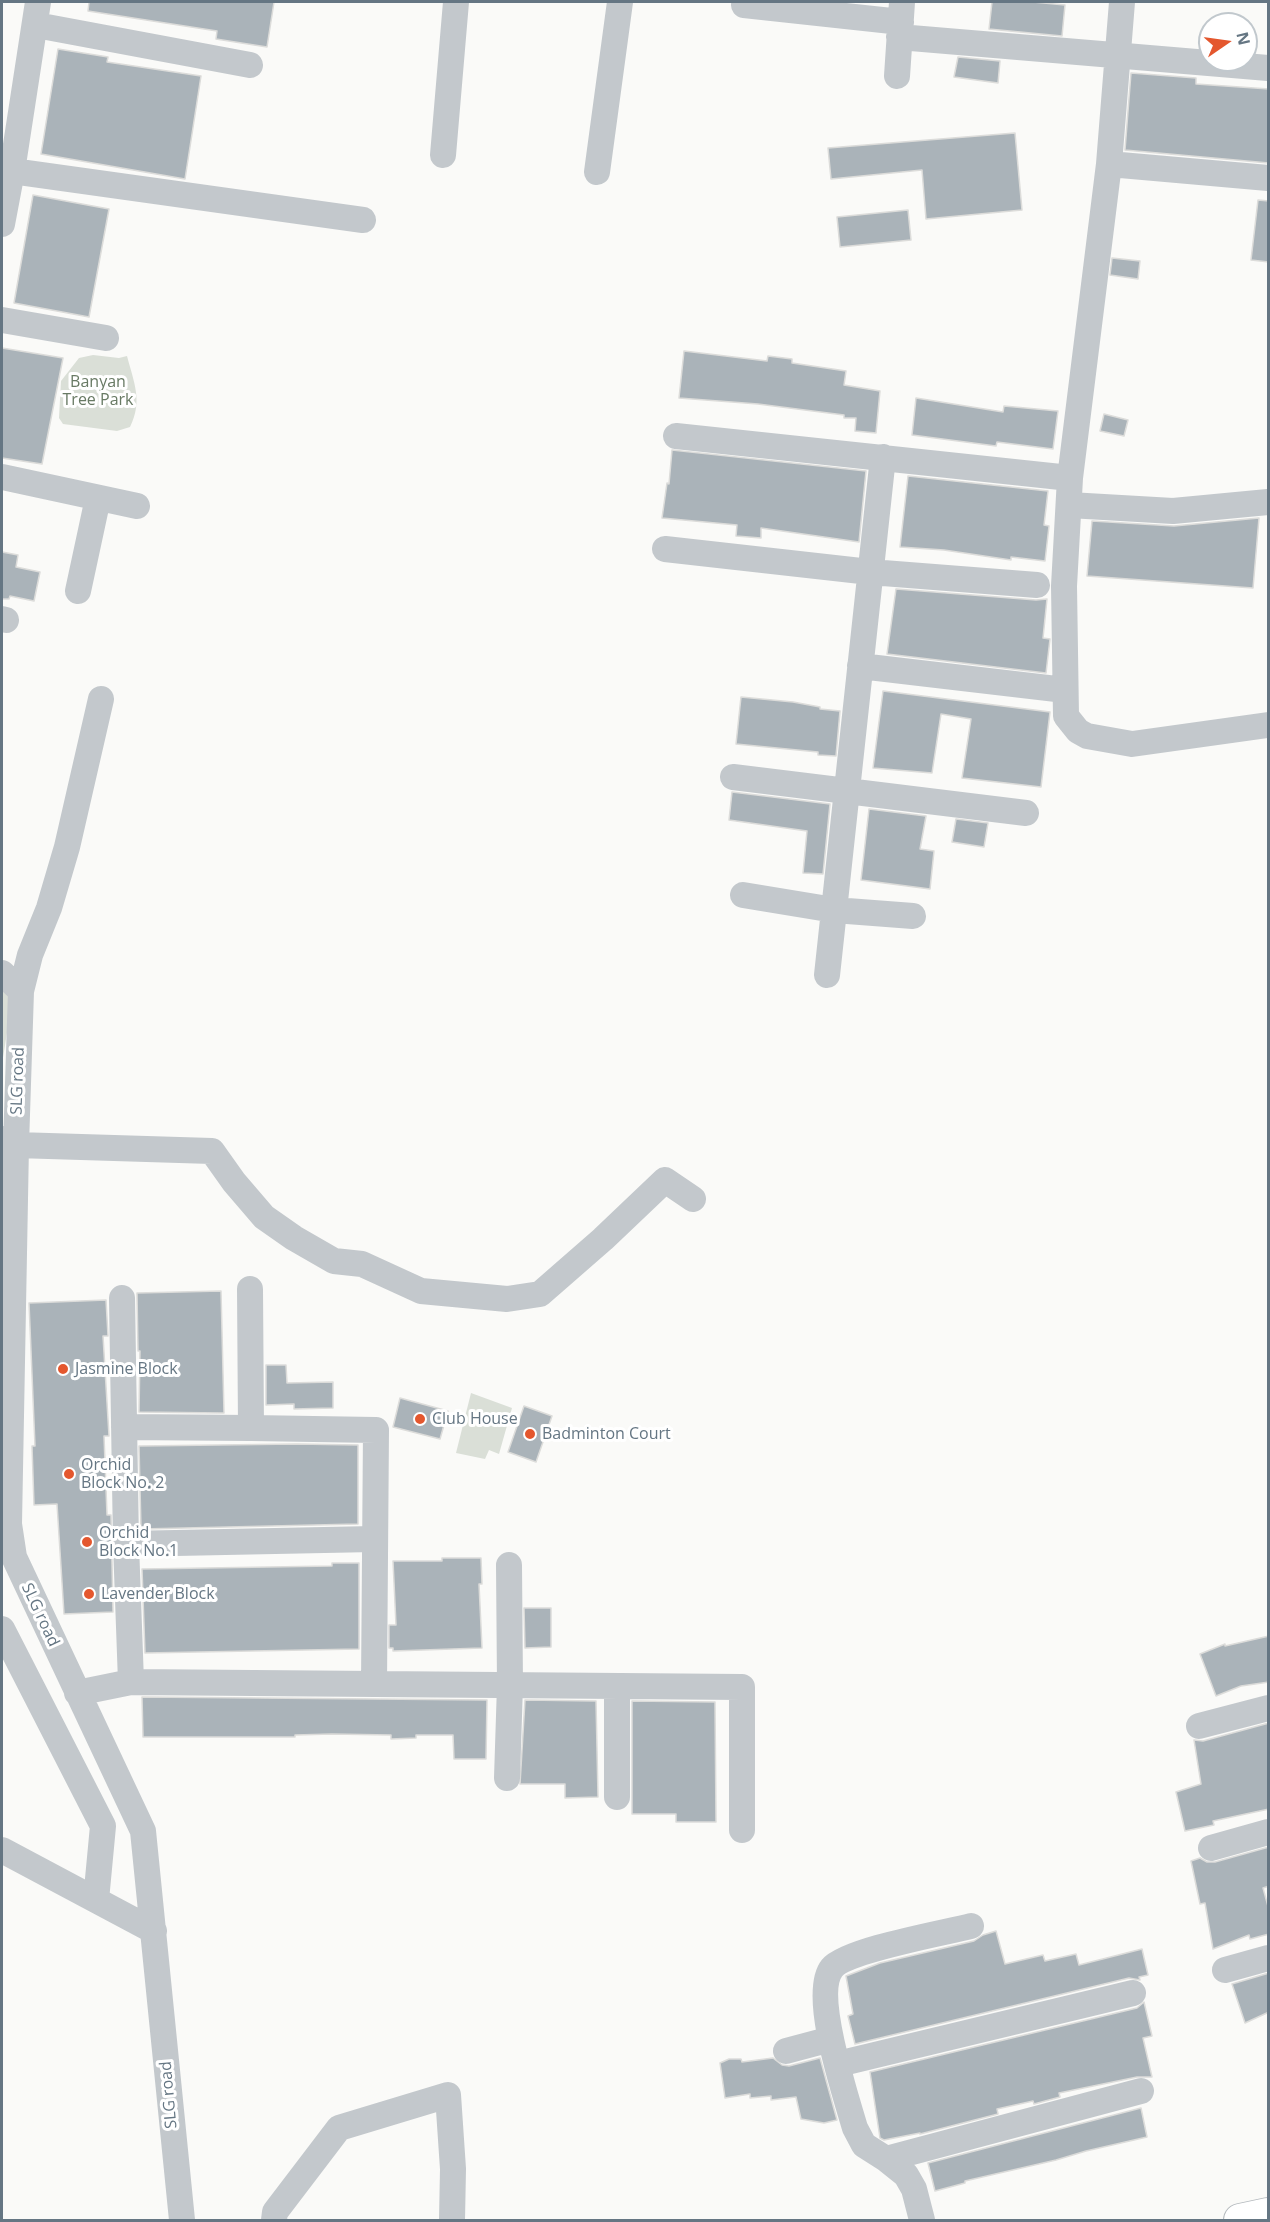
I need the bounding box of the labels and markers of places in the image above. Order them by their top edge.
place label: Jasmine Block [75,1359,178,1379]
marker: Jasmine Block [56,1362,70,1376]
place label: Club House [432,1409,518,1429]
marker: Club House [413,1412,427,1426]
place label: Badminton Court [542,1424,671,1444]
marker: Badminton Court [523,1427,537,1441]
place label: Orchid Block No. 2 [81,1455,164,1493]
marker: Orchid Block No. 2 [62,1467,76,1481]
place label: Orchid Block No.1 [99,1523,178,1561]
marker: Orchid Block No.1 [80,1535,94,1549]
place label: Lavender Block [101,1584,215,1604]
marker: Lavender Block [82,1587,96,1601]

